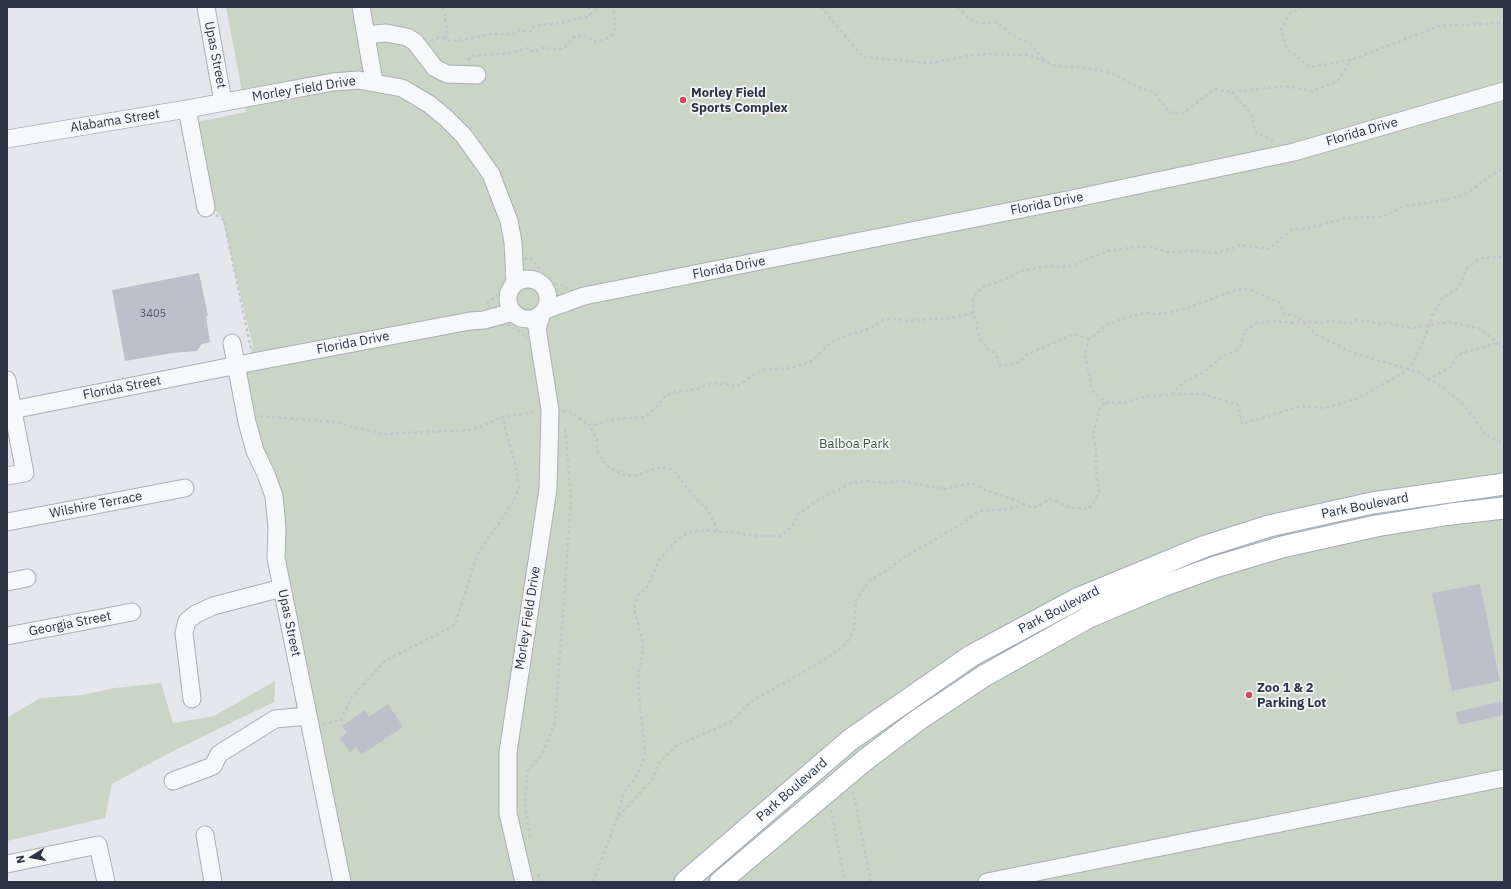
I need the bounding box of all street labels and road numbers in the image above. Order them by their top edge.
street label: Upas Street [201,20,229,90]
street label: Morley Field Drive [251,73,357,105]
street label: Alabama Street [69,106,161,136]
street label: Florida Drive [1324,114,1400,150]
street label: Florida Drive [1009,189,1085,219]
street label: Florida Drive [691,253,767,283]
street label: Florida Drive [315,328,391,358]
street label: Florida Street [82,373,162,403]
street label: Wilshire Terrace [48,488,144,522]
street label: Park Boulevard [1320,490,1410,522]
street label: Morley Field Drive [512,565,544,671]
street label: Park Boulevard [1016,583,1102,637]
street label: Upas Street [274,588,304,658]
street label: Georgia Street [27,608,113,640]
street label: Park Boulevard [753,755,831,825]

